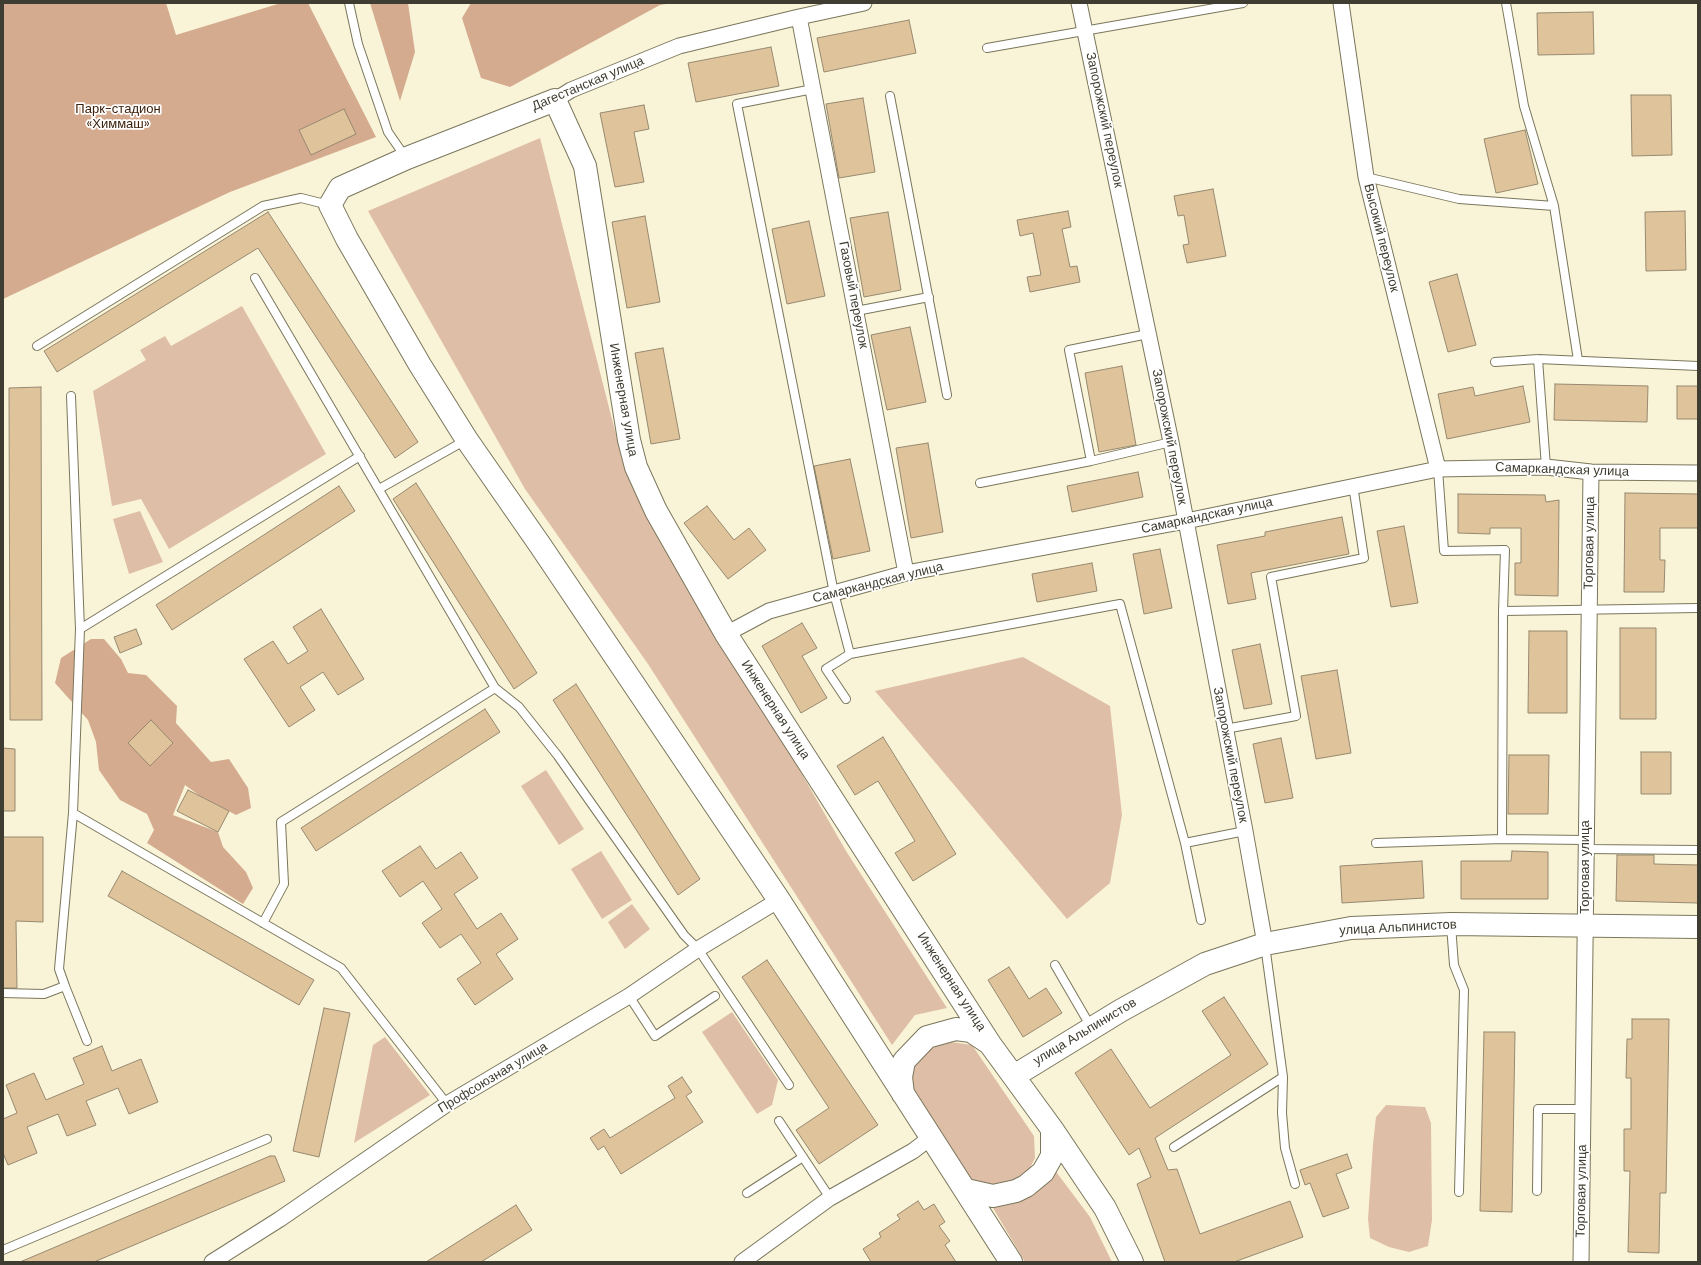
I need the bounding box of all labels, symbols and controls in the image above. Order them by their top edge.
street label: Запорожский переулок [1082,51,1126,189]
street label: Дагестанская улица [530,53,646,115]
park label: Парк-стадион «Химмаш» [75,102,161,133]
street label: Высокий переулок [1360,182,1402,294]
street label: Газовый переулок [835,240,871,350]
street label: Инженерная улица [605,342,641,458]
street label: Запорожский переулок [1148,368,1190,506]
street label: Самаркандская улица [1495,460,1629,480]
street label: Самаркандская улица [1140,494,1274,538]
street label: Торговая улица [1581,496,1599,590]
street label: Самаркандская улица [811,559,945,607]
street label: Инженерная улица [737,658,813,762]
street label: Запорожский переулок [1209,686,1251,824]
street label: Торговая улица [1578,820,1594,914]
street label: улица Альпинистов [1339,917,1457,939]
street label: Инженерная улица [913,930,989,1034]
street label: улица Альпинистов [1031,995,1139,1069]
street label: Профсоюзная улица [436,1039,550,1117]
street label: Торговая улица [1573,1144,1591,1238]

